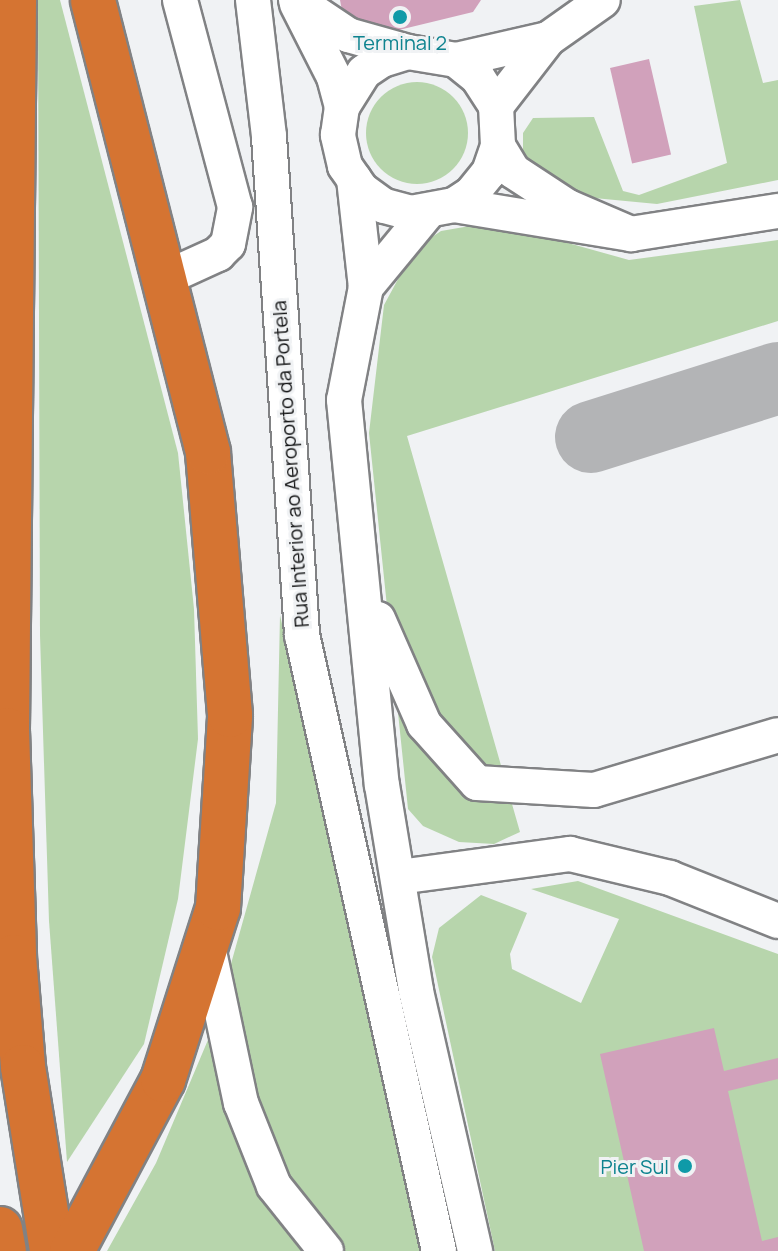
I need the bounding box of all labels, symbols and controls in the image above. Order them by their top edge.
marker: Terminal 2 [391,8,409,26]
place label: Terminal 2 [353,30,447,54]
street label: Rua Interior ao Aeroporto da Portela [267,300,313,628]
place label: Pier Sul [600,1154,669,1178]
marker: Pier Sul [676,1157,694,1175]

